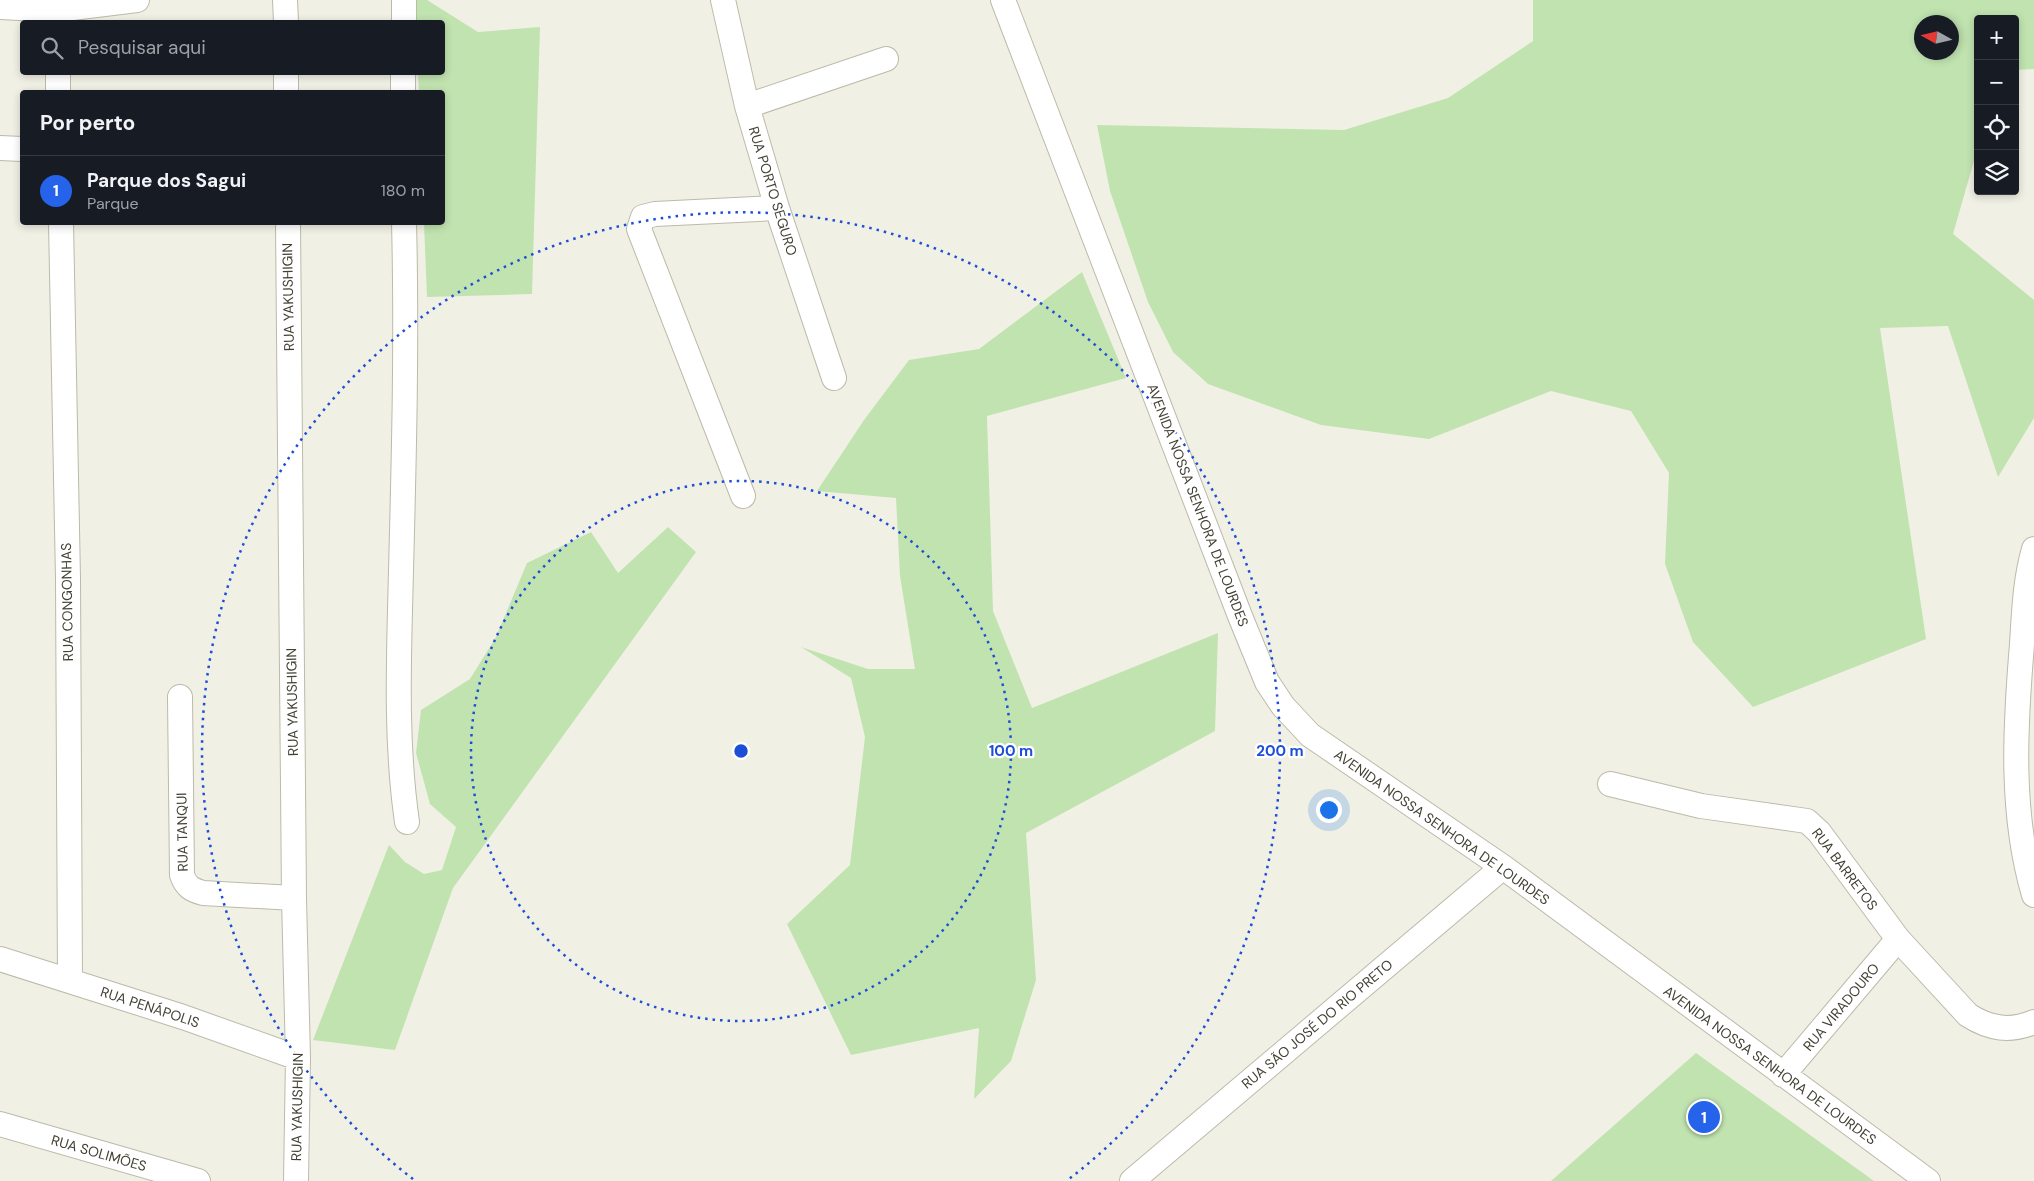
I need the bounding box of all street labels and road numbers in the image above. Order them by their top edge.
street label: RUA PORTO SEGURO [745,124,801,258]
street label: RUA YAKUSHIGIN [278,243,298,351]
street label: AVENIDA NOSSA SENHORA DE LOURDES [1143,381,1253,629]
street label: RUA CONGONHAS [57,542,77,662]
street label: RUA YAKUSHIGIN [282,648,302,756]
street label: AVENIDA NOSSA SENHORA DE LOURDES [1331,745,1553,909]
street label: RUA TANQUI [172,792,192,872]
street label: RUA BARRETOS [1808,824,1882,914]
street label: RUA SÃO JOSÉ DO RIO PRETO [1238,955,1396,1093]
street label: RUA VIRADOURO [1799,959,1883,1055]
street label: AVENIDA NOSSA SENHORA DE LOURDES [1660,982,1880,1148]
street label: RUA PENÁPOLIS [98,983,202,1031]
street label: RUA YAKUSHIGIN [287,1053,307,1161]
street label: RUA SOLIMÕES [49,1131,149,1175]

